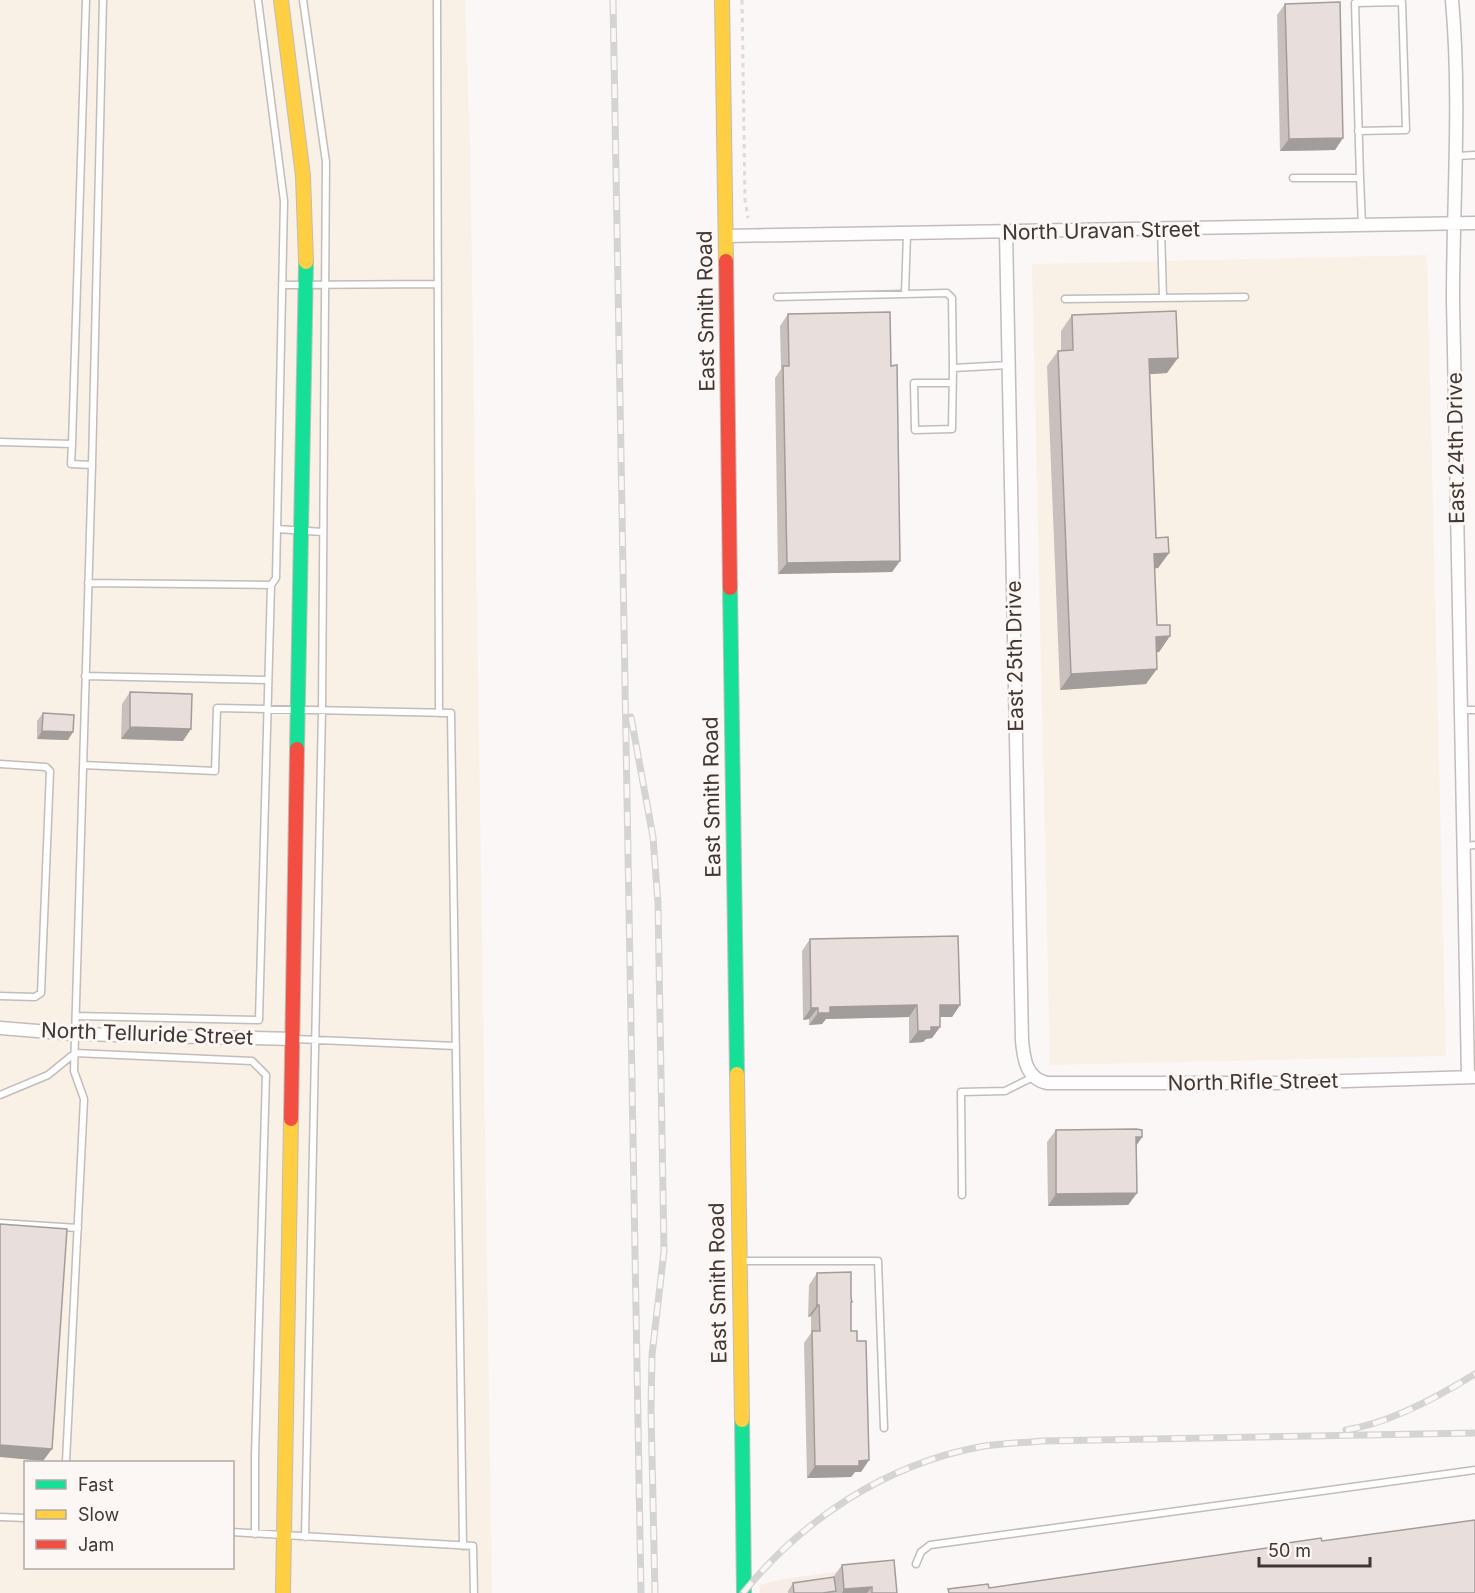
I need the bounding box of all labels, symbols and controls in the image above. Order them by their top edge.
street label: North Uravan Street [1002,216,1200,245]
street label: East Smith Road [692,230,719,392]
street label: East 24th Drive [1442,372,1469,524]
street label: East 25th Drive [1001,580,1028,732]
street label: East Smith Road [698,716,725,878]
street label: North Telluride Street [41,1017,254,1050]
street label: North Rifle Street [1167,1068,1339,1095]
street label: East Smith Road [704,1202,731,1364]
legend [24,1461,234,1569]
text: Fast [78,1474,114,1495]
text: Slow [78,1504,119,1525]
scale bar [1259,1530,1370,1568]
text: Jam [78,1534,114,1555]
text: 50 m [1268,1540,1311,1561]

